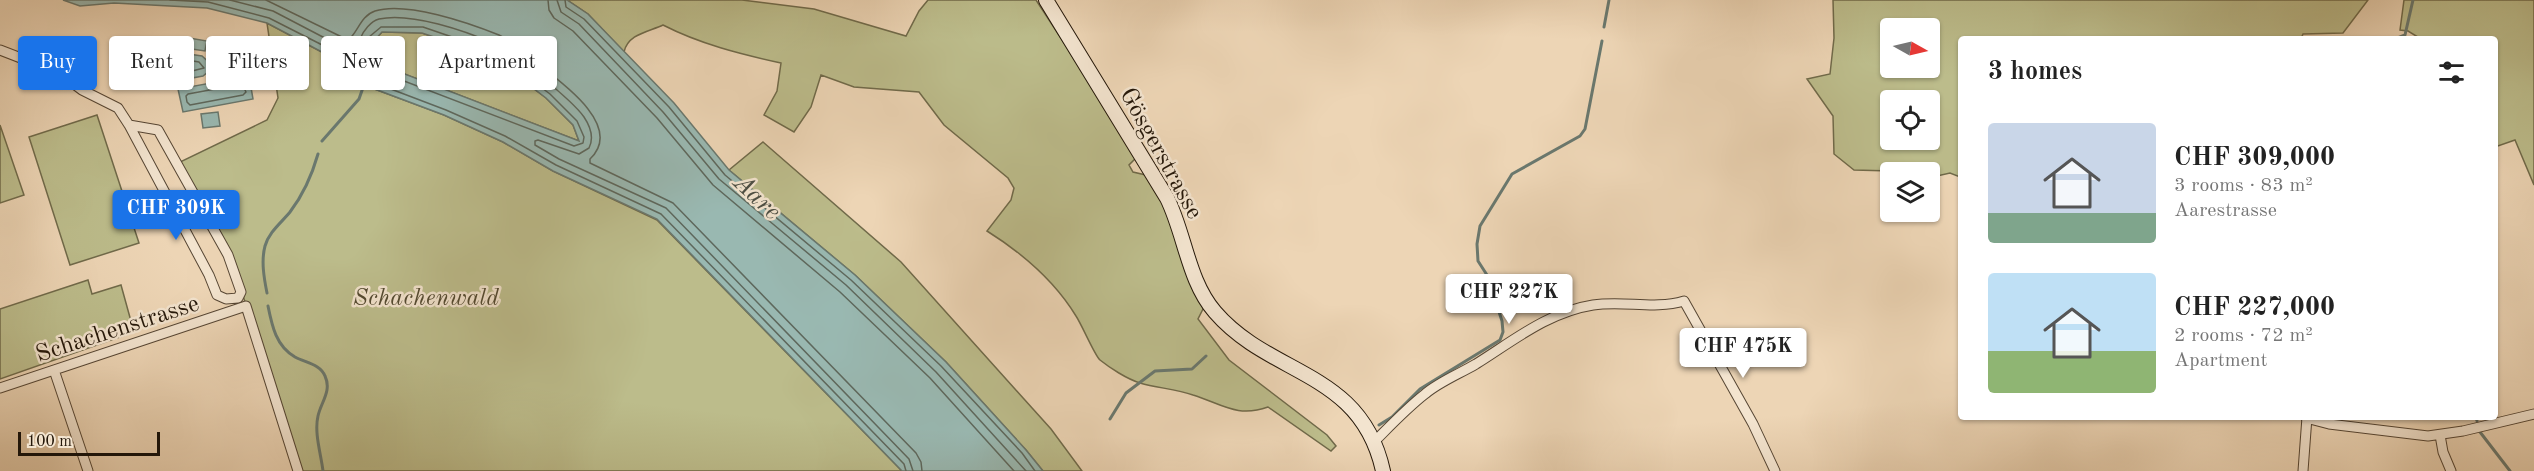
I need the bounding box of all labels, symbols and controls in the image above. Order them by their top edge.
north arrow [1880,18,1940,78]
map controls [1880,18,1940,222]
chip: Buy [18,36,97,90]
chip: Rent [109,36,194,90]
chip: Filters [206,36,309,90]
chip: New [321,36,405,90]
chip: Apartment [417,36,557,90]
icon: filters [2435,56,2468,89]
text: 3 homes [1988,59,2082,85]
street label: Gösgerstrasse [1114,84,1206,224]
button: locate [1880,90,1940,150]
text: CHF 309,000 [2174,145,2335,171]
icon: home [2036,147,2108,219]
button: layers [1880,162,1940,222]
water label: Aare [727,168,785,225]
text: 3 rooms · 83 m² [2174,176,2313,196]
pin: CHF 309K [114,190,238,241]
text: CHF 309K [127,199,225,219]
text: Aarestrasse [2174,201,2277,221]
pin: CHF 227K [1447,274,1571,325]
text: CHF 227K [1460,283,1558,303]
park label: Schachenwald [353,287,499,311]
street label: Schachenstrasse [33,292,202,368]
text: CHF 227,000 [2174,295,2335,321]
icon: home [2036,297,2108,369]
text: 2 rooms · 72 m² [2174,326,2313,346]
pin: CHF 475K [1681,328,1805,379]
text: CHF 475K [1694,337,1792,357]
text: Apartment [2174,351,2268,371]
scale bar [18,429,160,456]
text: 100 m [27,434,72,450]

